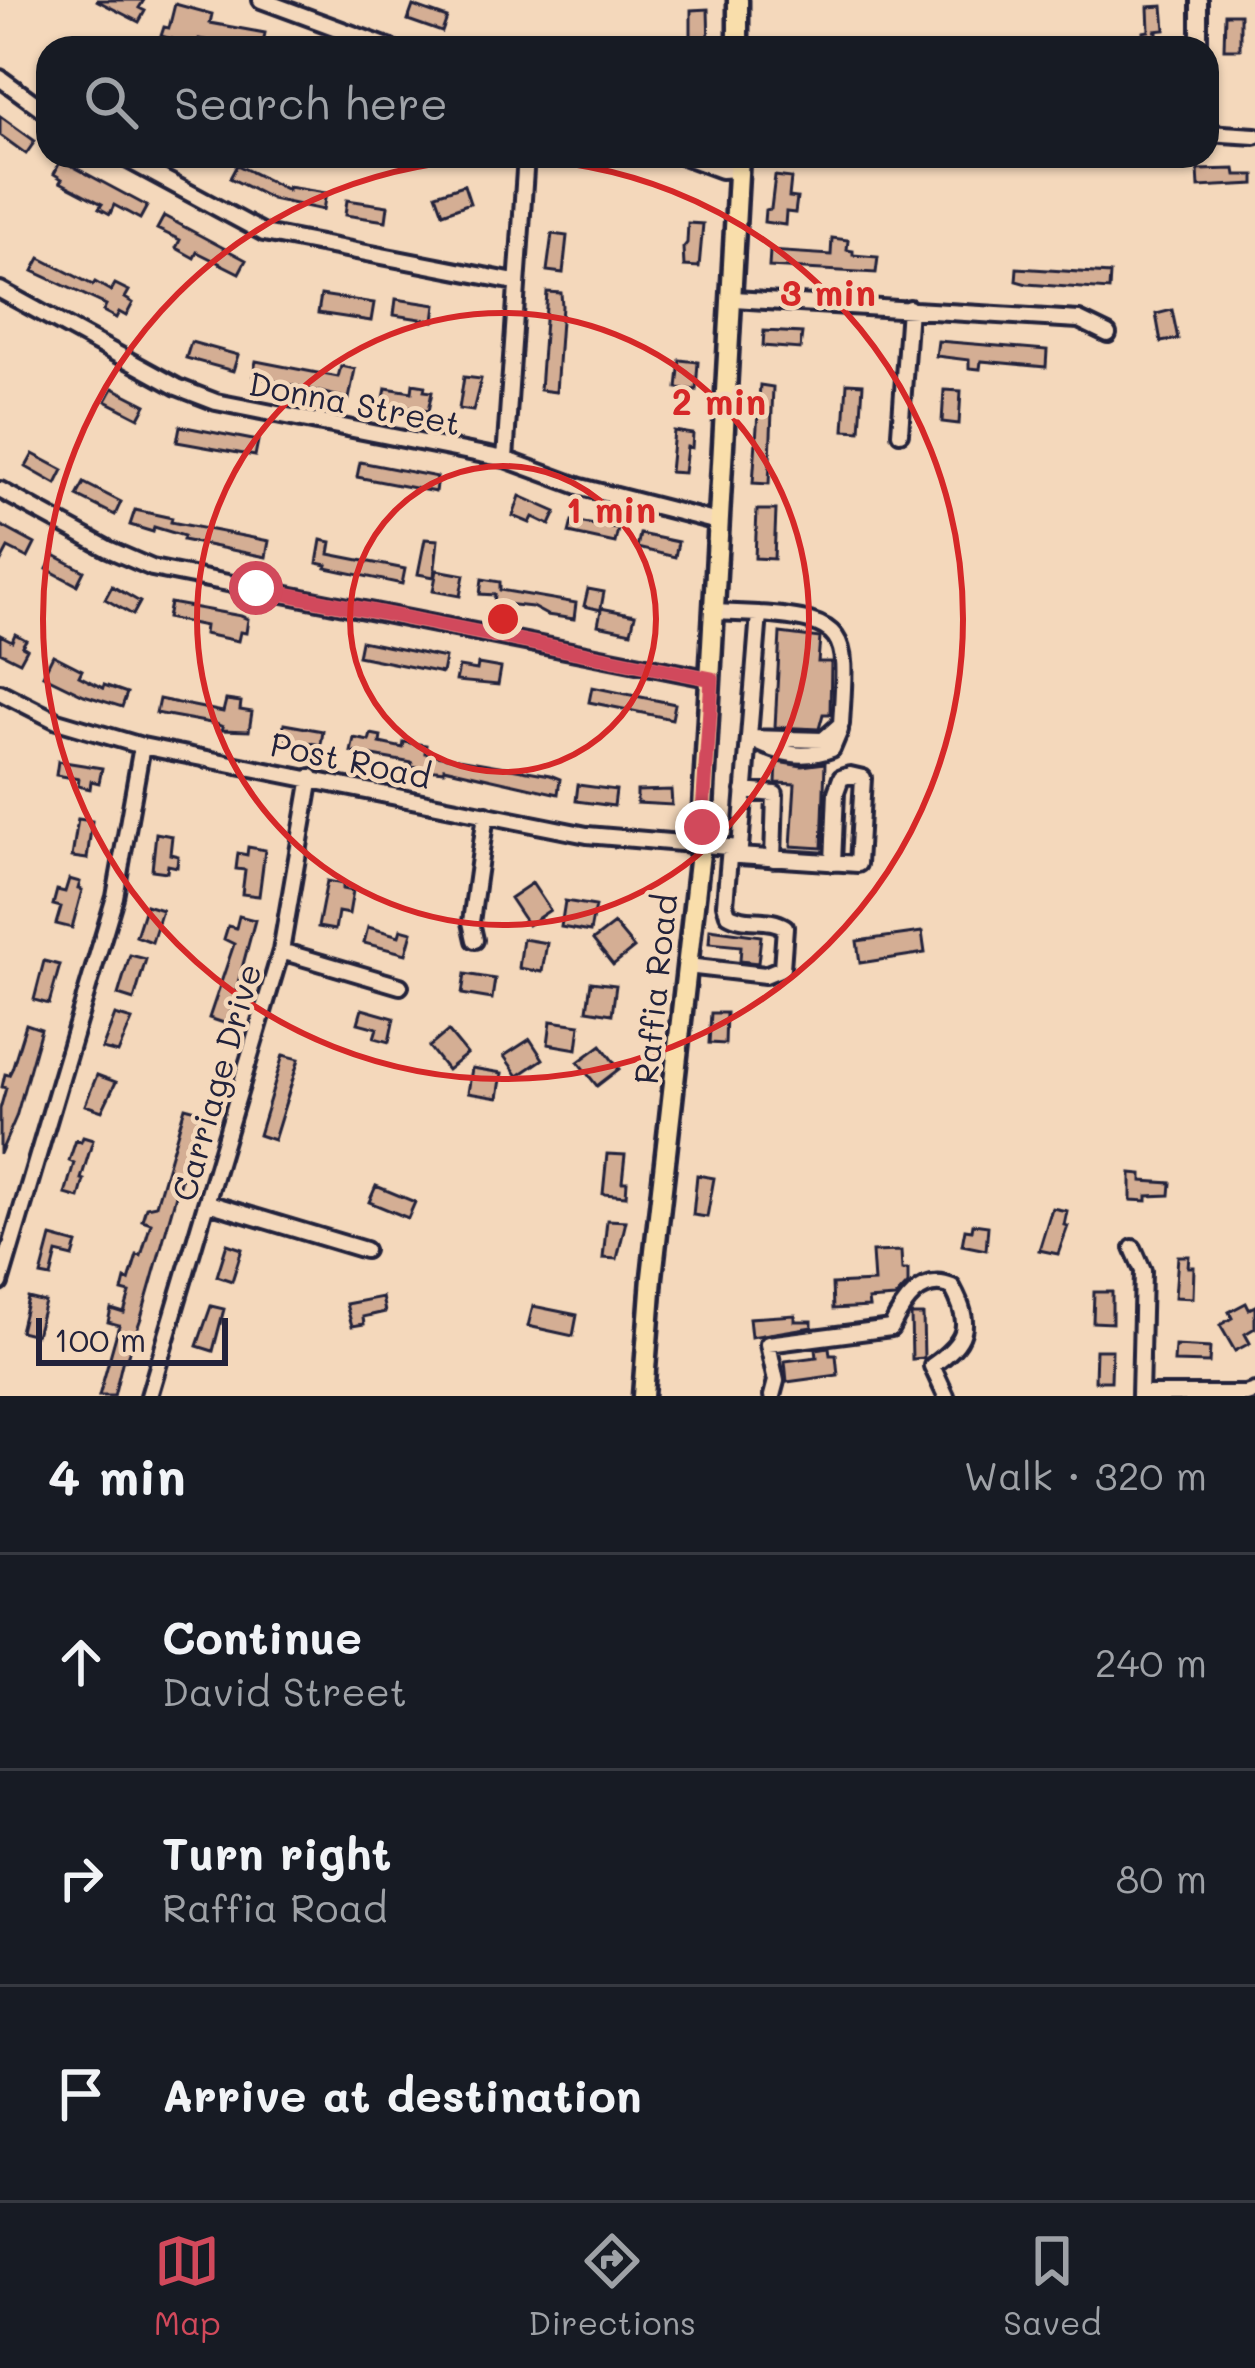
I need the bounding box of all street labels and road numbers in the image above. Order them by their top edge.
street label: Donna Street [245,360,465,444]
street label: Post Road [267,721,435,797]
street label: Raffia Road [623,892,685,1086]
street label: Carriage Drive [161,958,269,1206]

